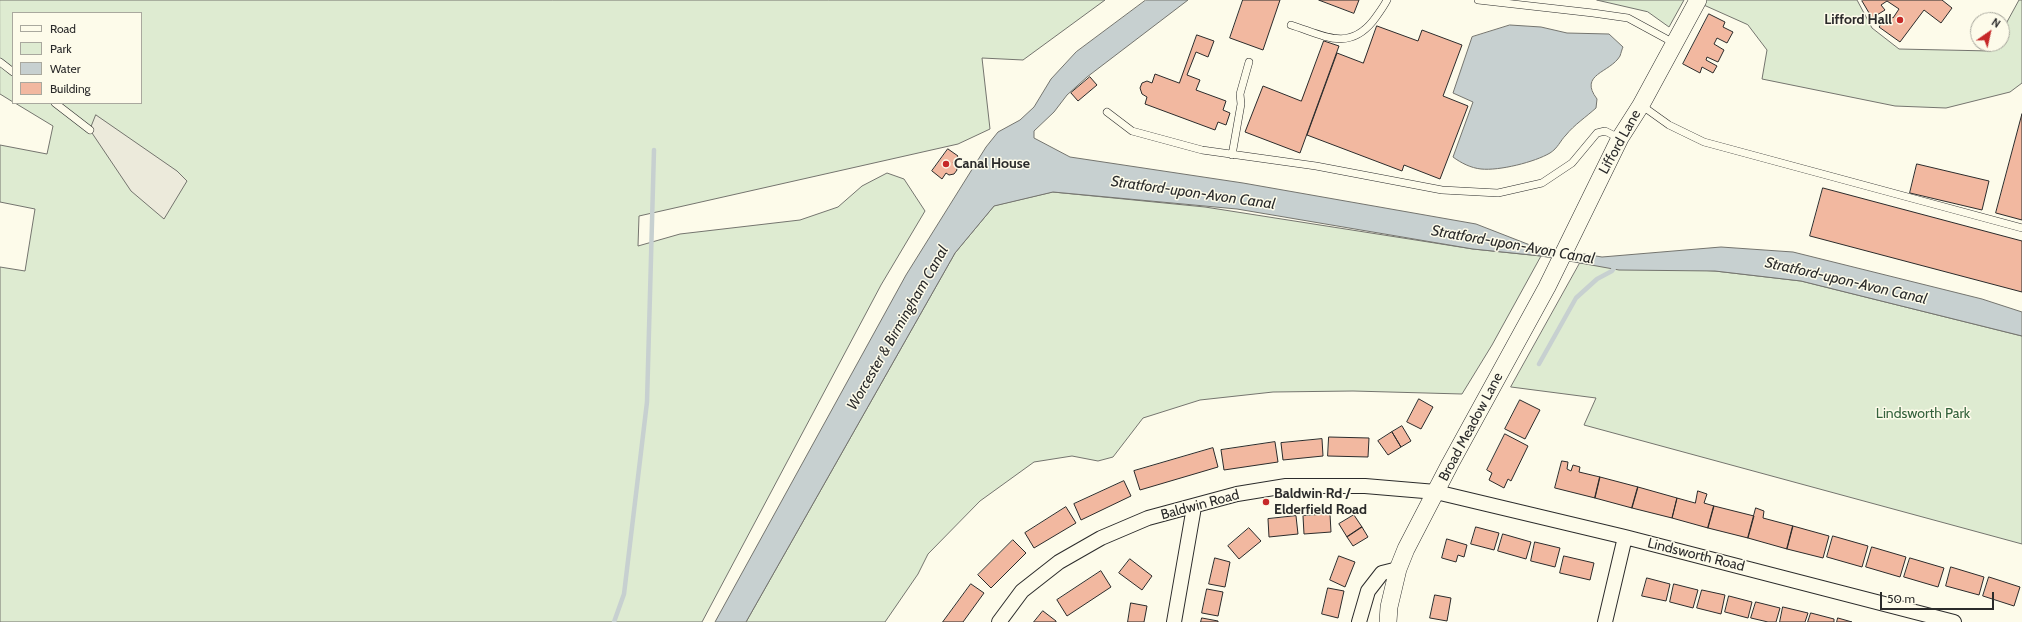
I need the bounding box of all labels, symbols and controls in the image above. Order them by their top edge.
legend [12,12,142,104]
place label: Lifford Hall [1824,12,1892,28]
north arrow [1970,12,2010,52]
marker: Lifford Hall [1895,15,1905,25]
text: N [1989,15,2003,31]
text: Road [50,21,76,36]
text: Park [50,41,72,56]
text: Water [50,61,80,76]
text: Building [50,81,91,96]
street label: Lifford Lane [1596,107,1644,177]
place label: Canal House [954,156,1030,172]
marker: Canal House [941,159,951,169]
water label: Stratford-upon-Avon Canal [1110,173,1276,213]
water label: Stratford-upon-Avon Canal [1430,222,1596,268]
water label: Worcester & Birmingham Canal [843,243,953,413]
water label: Stratford-upon-Avon Canal [1763,254,1929,308]
street label: Broad Meadow Lane [1435,370,1507,484]
park label: Lindsworth Park [1876,406,1970,422]
street label: Baldwin Road [1159,486,1241,524]
place label: Baldwin Rd / Elderfield Road [1274,486,1367,518]
marker: Baldwin Rd / Elderfield Road [1261,497,1271,507]
street label: Lindsworth Road [1646,535,1746,575]
scale bar [1882,584,1996,610]
text: 50 m [1887,591,1915,606]

